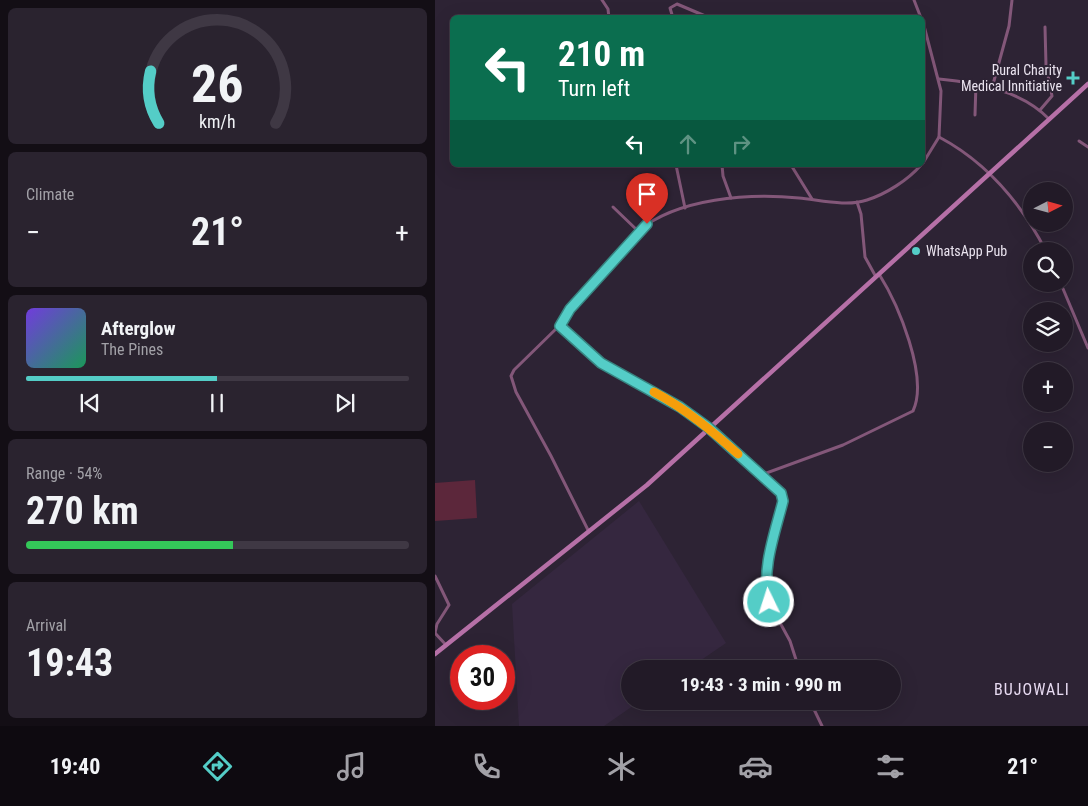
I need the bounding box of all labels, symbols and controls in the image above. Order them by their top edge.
text: 210 m [558,34,645,75]
icon: left [475,35,540,100]
text: 26 [191,54,244,115]
place label: Rural Charity Medical Innitiative [961,62,1062,94]
marker: Rural Charity Medical Innitiative [1066,71,1080,85]
text: Turn left [558,76,630,101]
text: km/h [199,111,236,132]
icon: left [621,130,649,158]
icon: ahead [674,130,702,158]
icon: right [727,130,755,158]
pin [626,173,668,224]
icon: arrive [633,180,661,208]
north arrow [1023,182,1073,232]
map controls [1023,182,1073,472]
text: Climate [26,185,74,204]
text: 21° [191,210,244,254]
text: − [26,216,40,249]
text: + [395,216,409,249]
button: search [1023,242,1073,292]
place label: WhatsApp Pub [926,243,1007,259]
marker: WhatsApp Pub [910,245,922,257]
button: layers [1023,302,1073,352]
text: Afterglow [101,317,175,340]
text: The Pines [101,340,163,359]
button: + [1023,362,1073,412]
icon: previous [76,389,104,417]
icon: pause [203,389,231,417]
icon: next [331,389,359,417]
button: − [1023,422,1073,472]
text: Range · 54% [26,464,102,483]
text: 270 km [26,489,139,533]
position arrow [742,575,794,627]
text: Arrival [26,616,67,635]
text: 19:43 [26,641,113,685]
speed limit sign: 30 [450,645,515,710]
text: 19:43 · 3 min · 990 m [680,673,842,696]
district label: BUJOWALI [994,680,1070,699]
icon: directions [200,749,235,784]
icon: music [334,749,369,784]
icon: phone [469,749,504,784]
icon: climate [604,749,639,784]
icon: car [738,749,773,784]
icon: filters [873,749,908,784]
text: 19:40 [50,754,100,779]
text: 21° [1007,754,1038,779]

